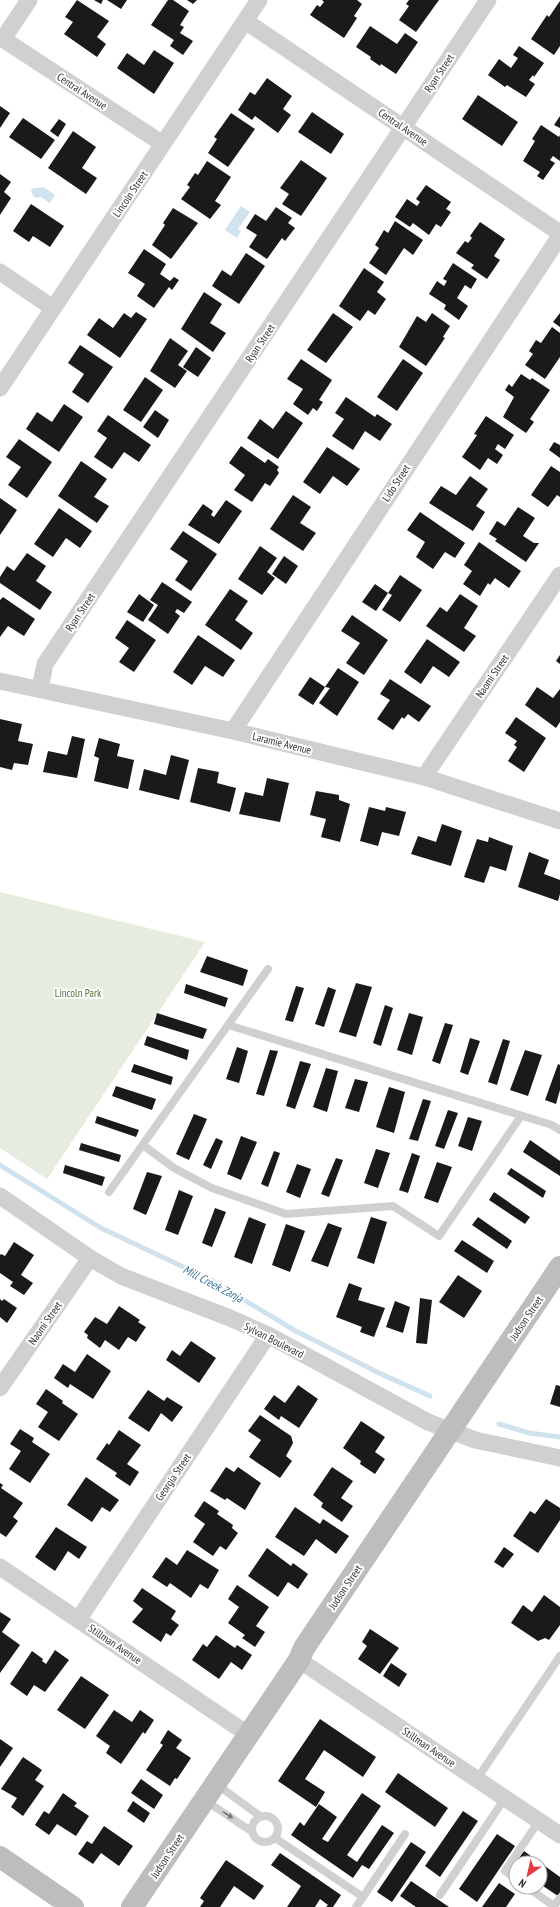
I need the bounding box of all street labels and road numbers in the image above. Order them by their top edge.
street label: Ryan Street [421,51,457,95]
street label: Central Avenue [54,70,110,113]
street label: Central Avenue [375,105,431,149]
street label: Lincoln Street [109,168,151,220]
street label: Ryan Street [242,321,278,365]
street label: Lido Street [379,462,413,504]
street label: Ryan Street [62,590,98,634]
street label: Naomi Street [472,651,512,701]
street label: Laramie Avenue [251,729,313,757]
street label: Judson Street [505,1293,546,1344]
street label: Naomi Street [25,1299,65,1347]
street label: Sylvan Boulevard [242,1319,306,1361]
street label: Georgia Street [152,1451,194,1503]
street label: Judson Street [324,1562,365,1613]
street label: Stillman Avenue [86,1621,145,1667]
street label: Stillman Avenue [400,1724,459,1770]
street label: Judson Street [146,1831,187,1882]

